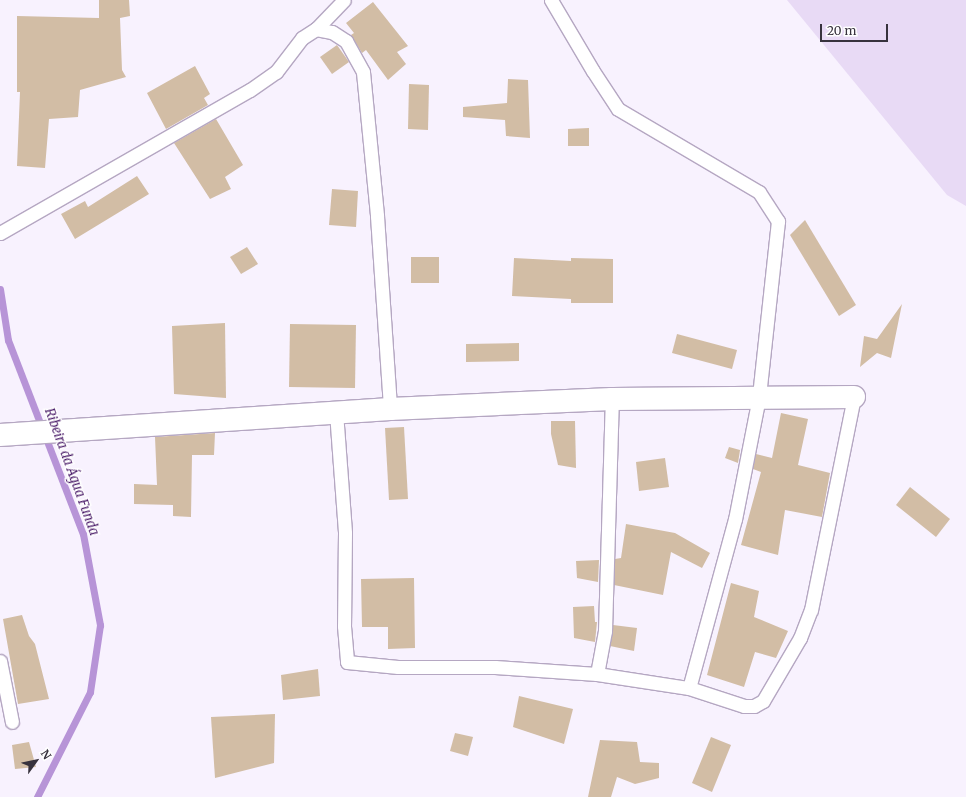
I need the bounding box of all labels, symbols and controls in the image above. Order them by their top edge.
scale bar [822,16,890,42]
text: 20 m [827,23,856,38]
water label: Ribeira da Água Funda [41,406,101,538]
north arrow [16,741,56,781]
text: N [38,747,54,762]

